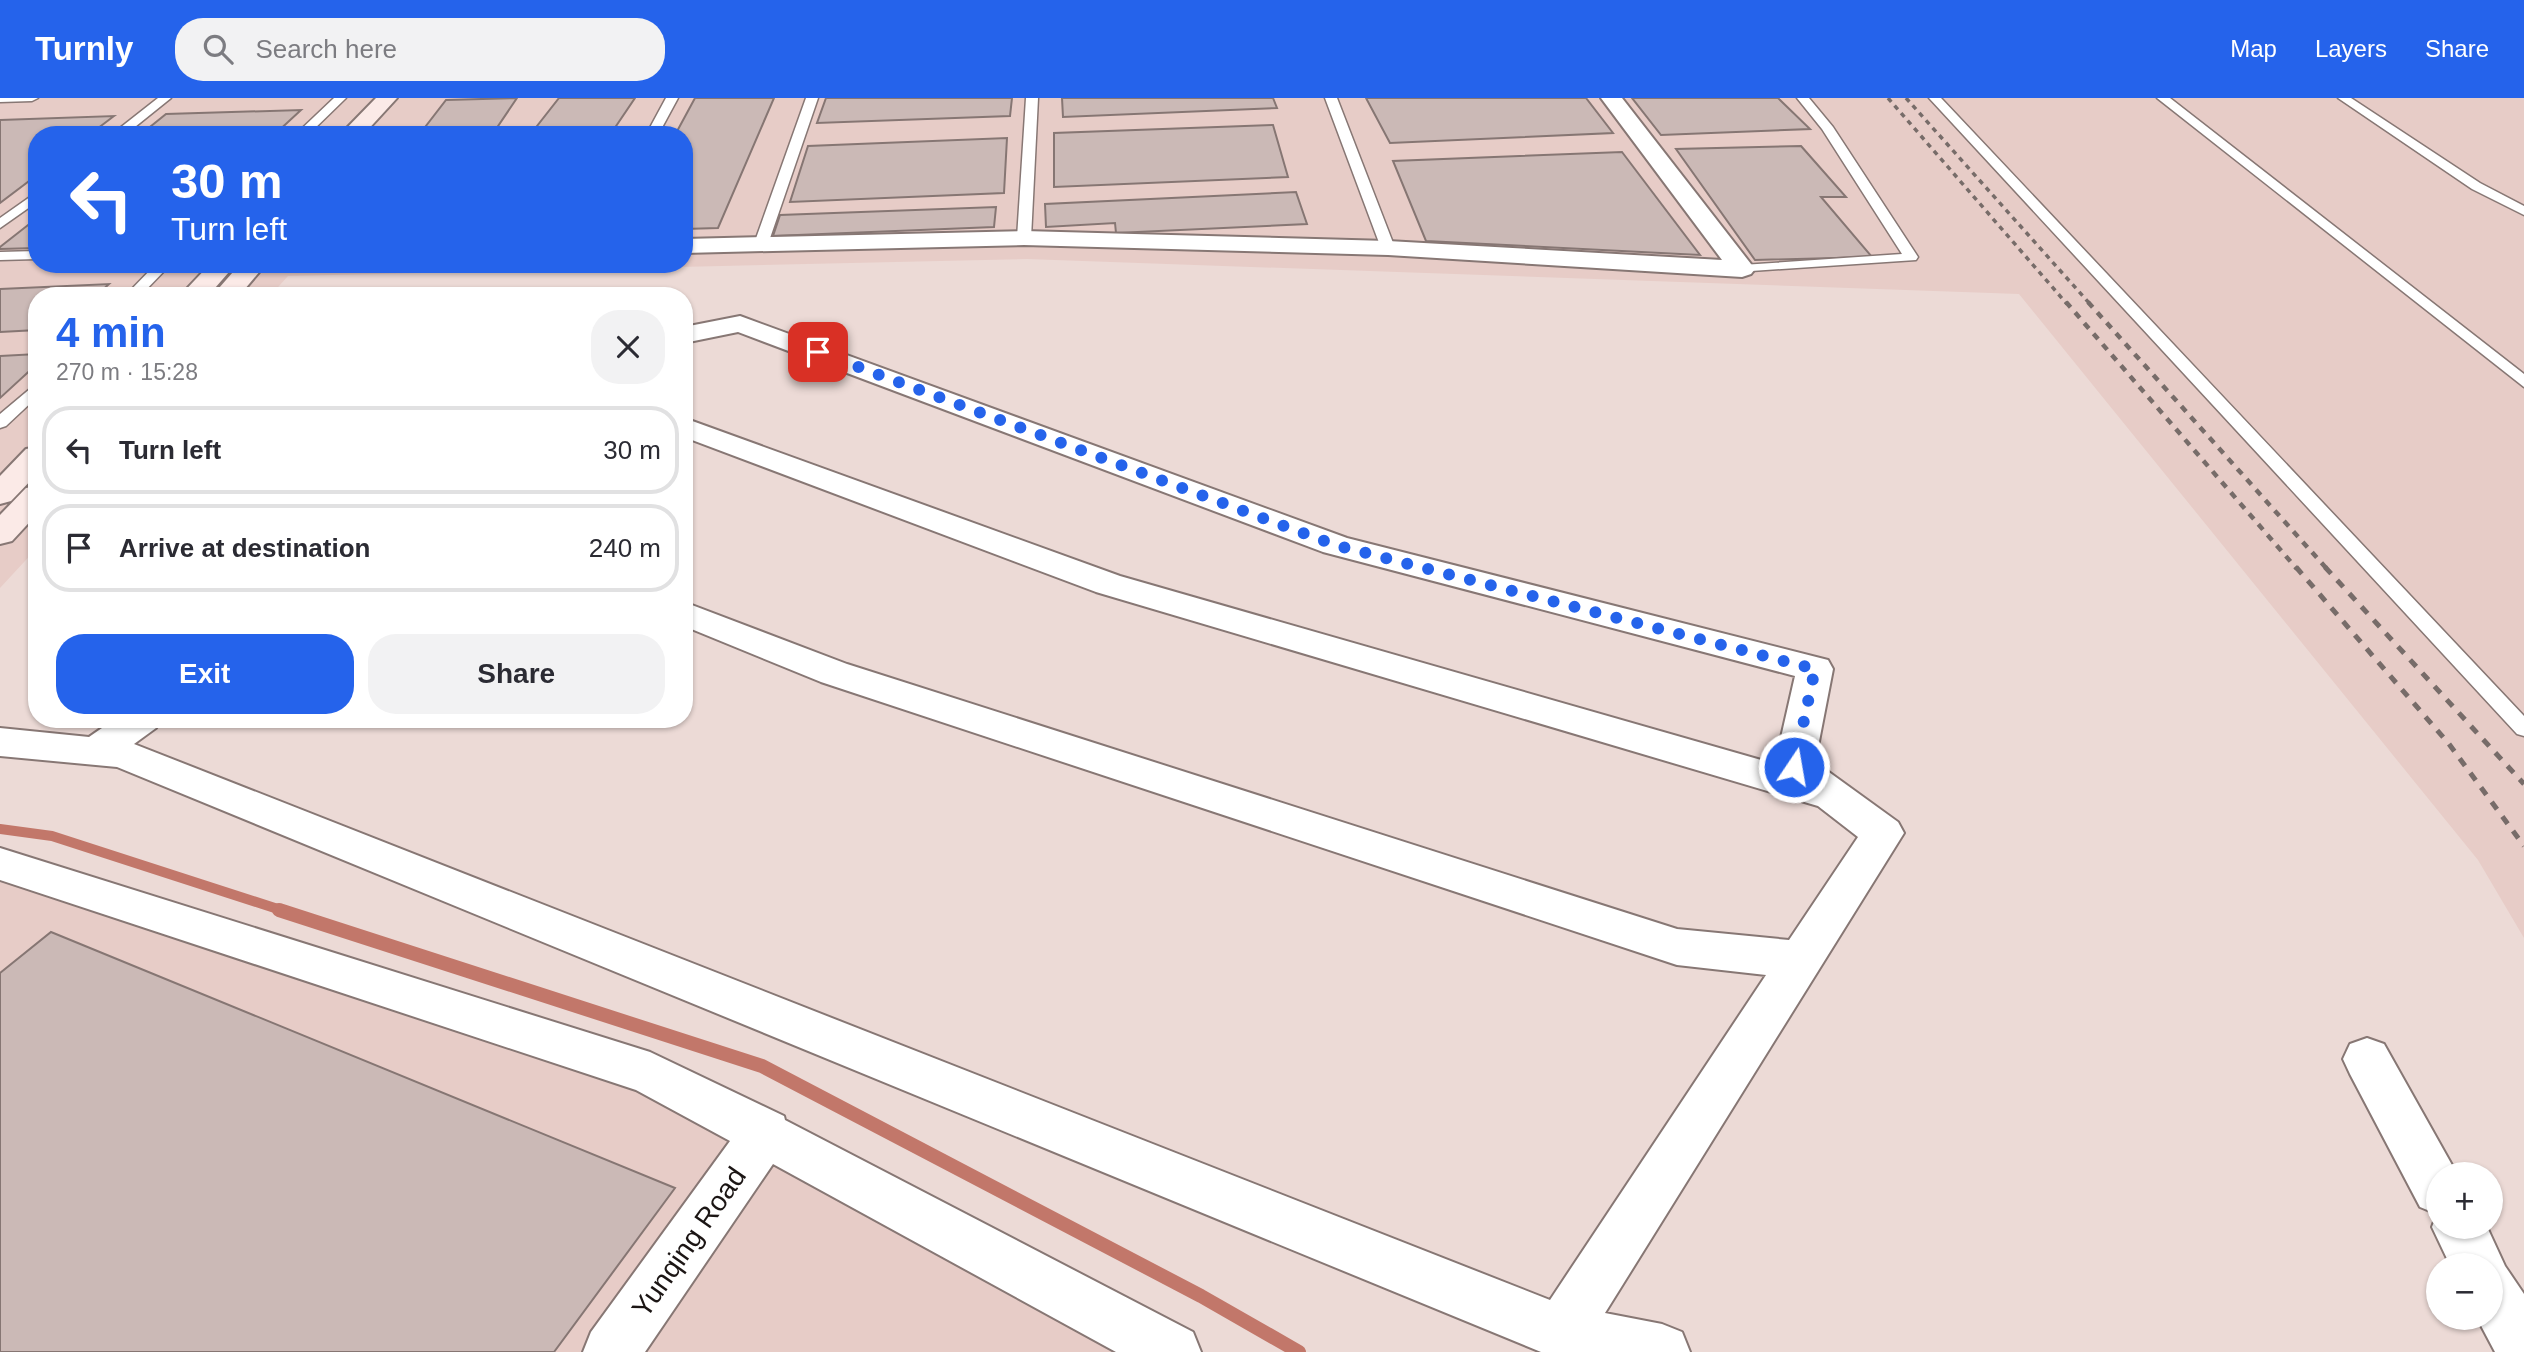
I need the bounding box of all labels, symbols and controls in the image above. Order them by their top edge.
search box [175,18,665,81]
text: Turnly [35,30,133,67]
icon: search [199,30,237,68]
text: Search here [255,34,397,64]
text: Map [2230,35,2277,62]
text: Layers [2315,35,2387,62]
text: Share [2425,35,2489,62]
icon: left [56,154,147,245]
text: 30 m [171,154,283,208]
text: Turn left [171,211,287,247]
text: 4 min [56,309,166,356]
button: close [591,310,665,384]
pin [788,322,848,382]
icon: arrive [799,333,837,371]
text: 270 m · 15:28 [56,359,198,385]
icon: left [60,431,98,469]
text: Turn left [119,435,221,465]
text: 30 m [603,435,661,465]
icon: arrive [60,529,98,567]
text: Arrive at destination [119,533,370,563]
text: 240 m [589,533,661,563]
button: Exit [56,634,354,714]
button: Share [368,634,665,714]
position arrow [1757,730,1831,804]
street label: Yunqing Road [626,1161,752,1323]
map controls [2426,1162,2503,1330]
button: + [2426,1162,2503,1239]
button: − [2426,1253,2503,1330]

